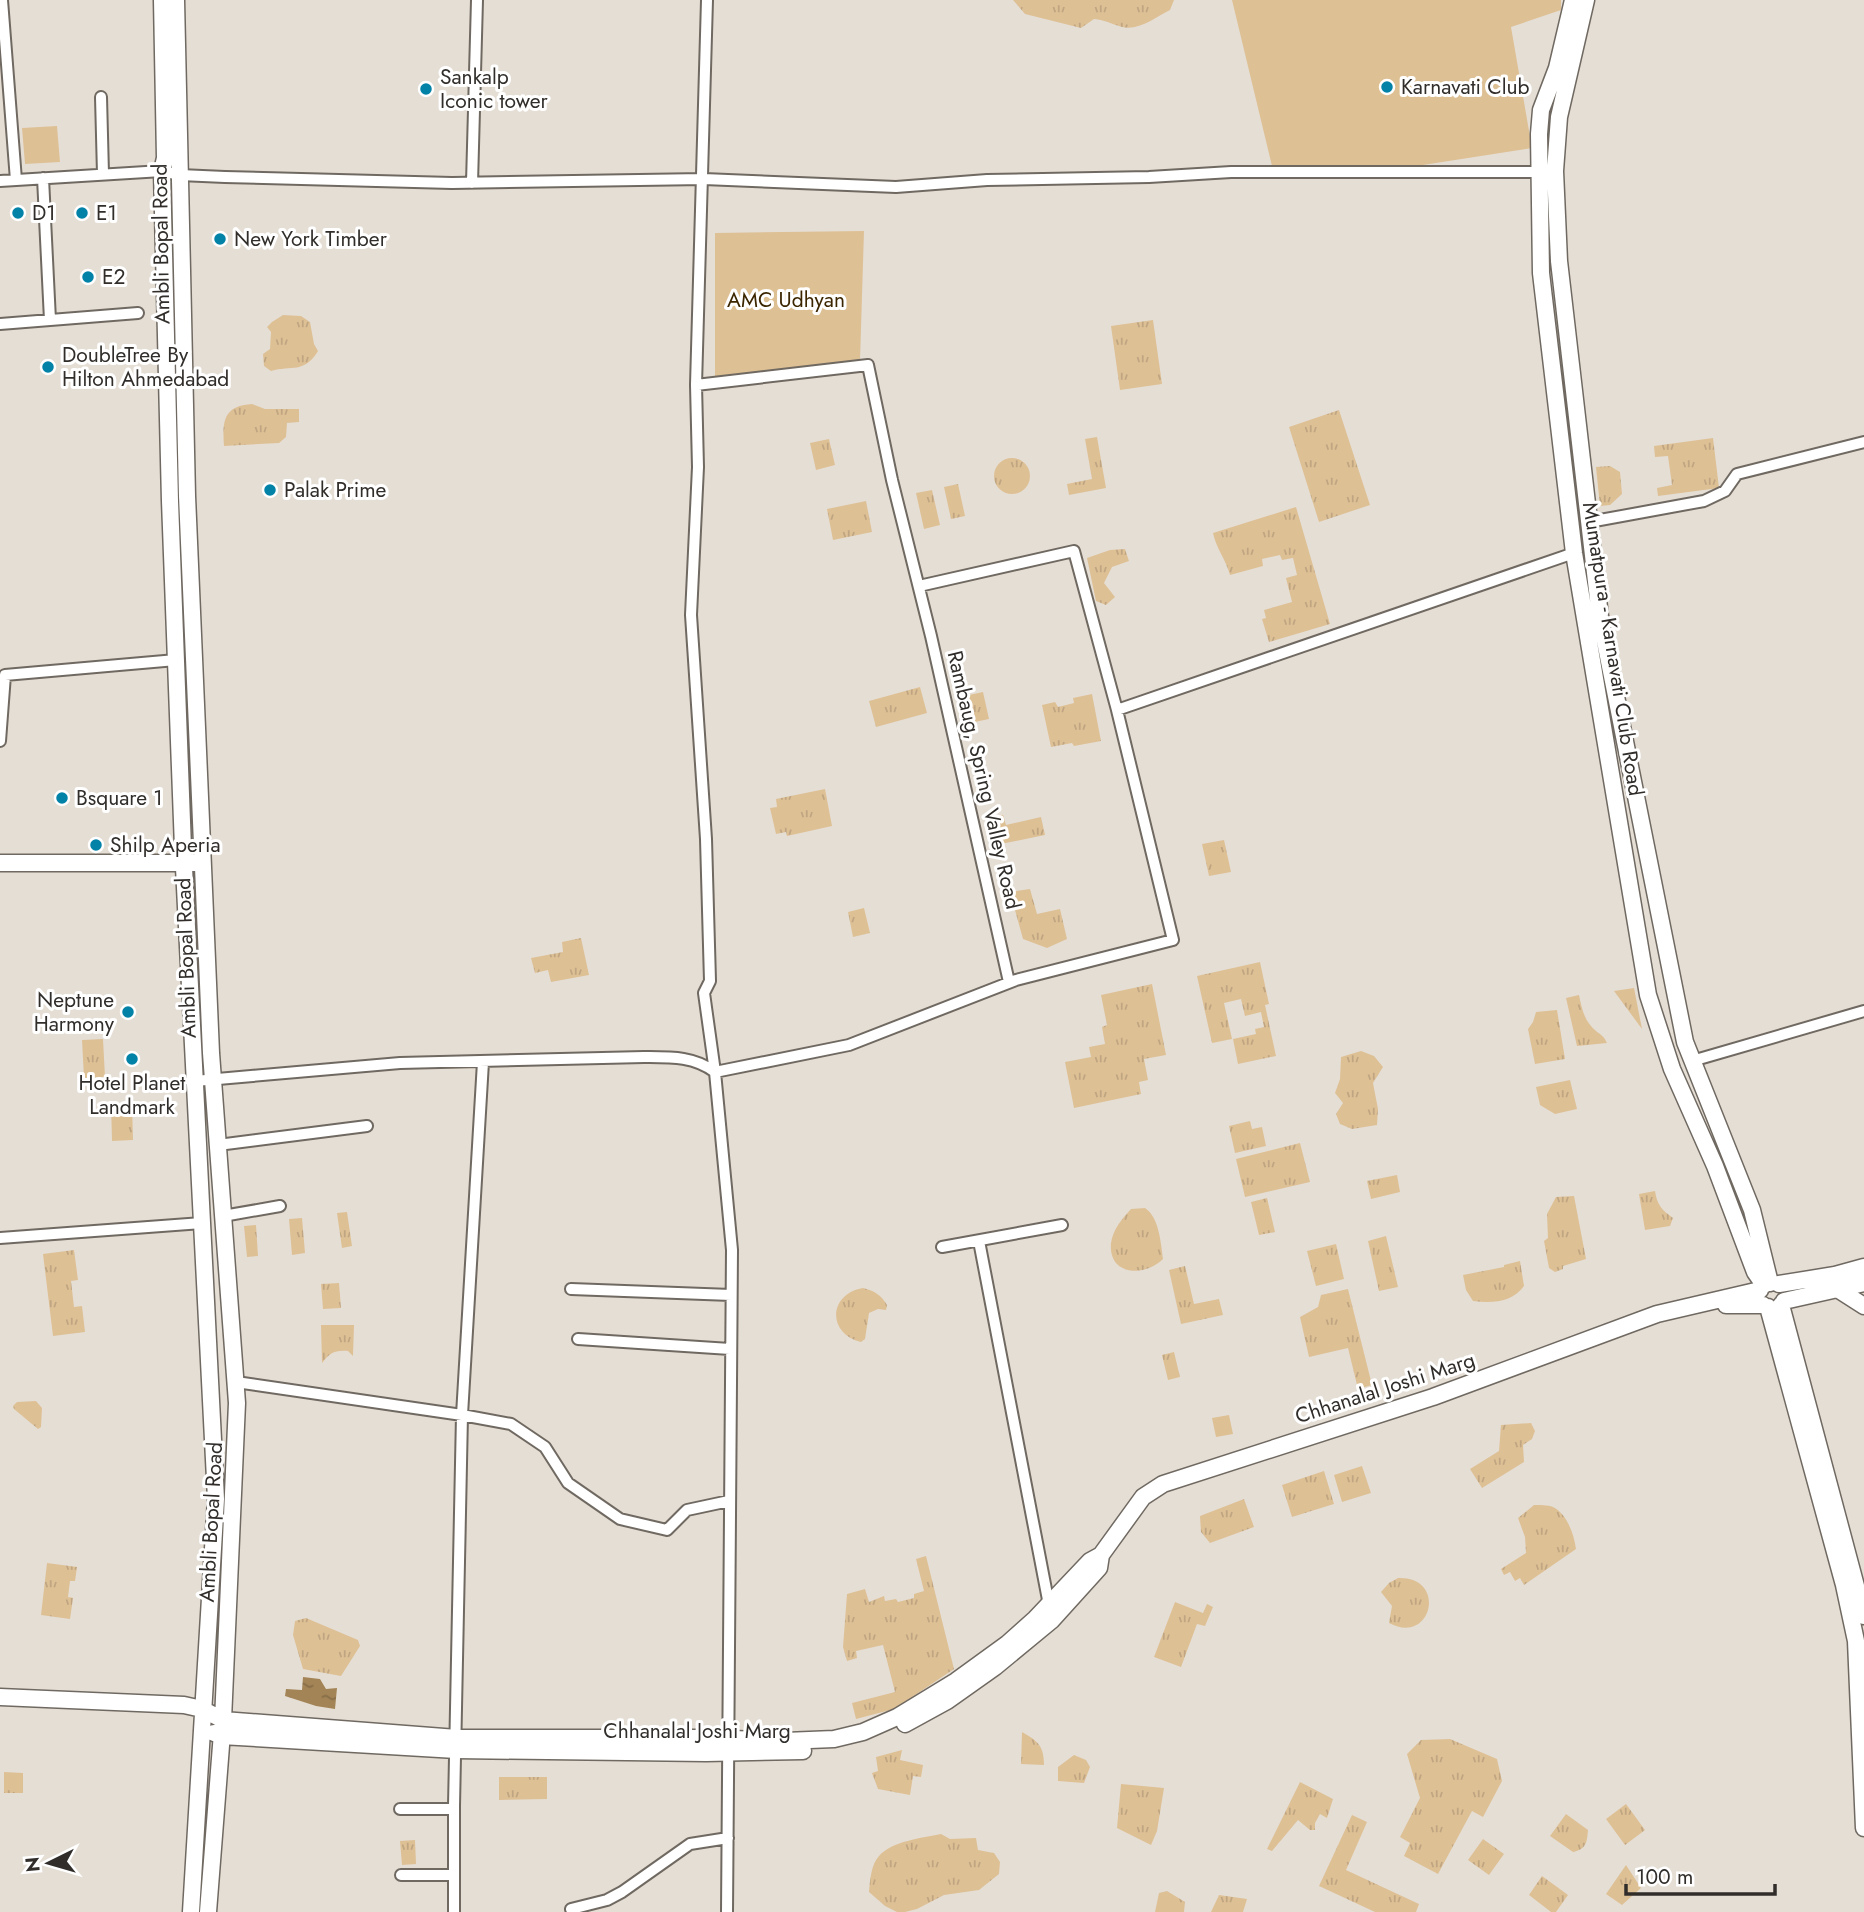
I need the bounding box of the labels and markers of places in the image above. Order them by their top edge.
place label: Sankalp Iconic tower [440,62,548,116]
place label: Karnavati Club [1401,72,1530,102]
marker: Karnavati Club [1379,79,1395,95]
marker: Sankalp Iconic tower [418,81,434,97]
place label: D1 [32,198,56,228]
place label: E1 [96,198,117,228]
marker: D1 [10,205,26,221]
marker: E1 [74,205,90,221]
place label: New York Timber [234,224,388,254]
marker: New York Timber [212,231,228,247]
place label: E2 [102,262,126,292]
marker: E2 [80,269,96,285]
place label: DoubleTree By Hilton Ahmedabad [62,340,229,394]
marker: DoubleTree By Hilton Ahmedabad [40,359,56,375]
place label: Palak Prime [284,475,387,505]
marker: Palak Prime [262,482,278,498]
place label: Bsquare 1 [76,783,163,813]
marker: Bsquare 1 [54,790,70,806]
place label: Shilp Aperia [110,830,221,860]
marker: Shilp Aperia [88,837,104,853]
place label: Neptune Harmony [34,985,115,1039]
marker: Neptune Harmony [120,1004,136,1020]
marker: Hotel Planet Landmark [124,1051,140,1067]
place label: Hotel Planet Landmark [79,1068,185,1122]

